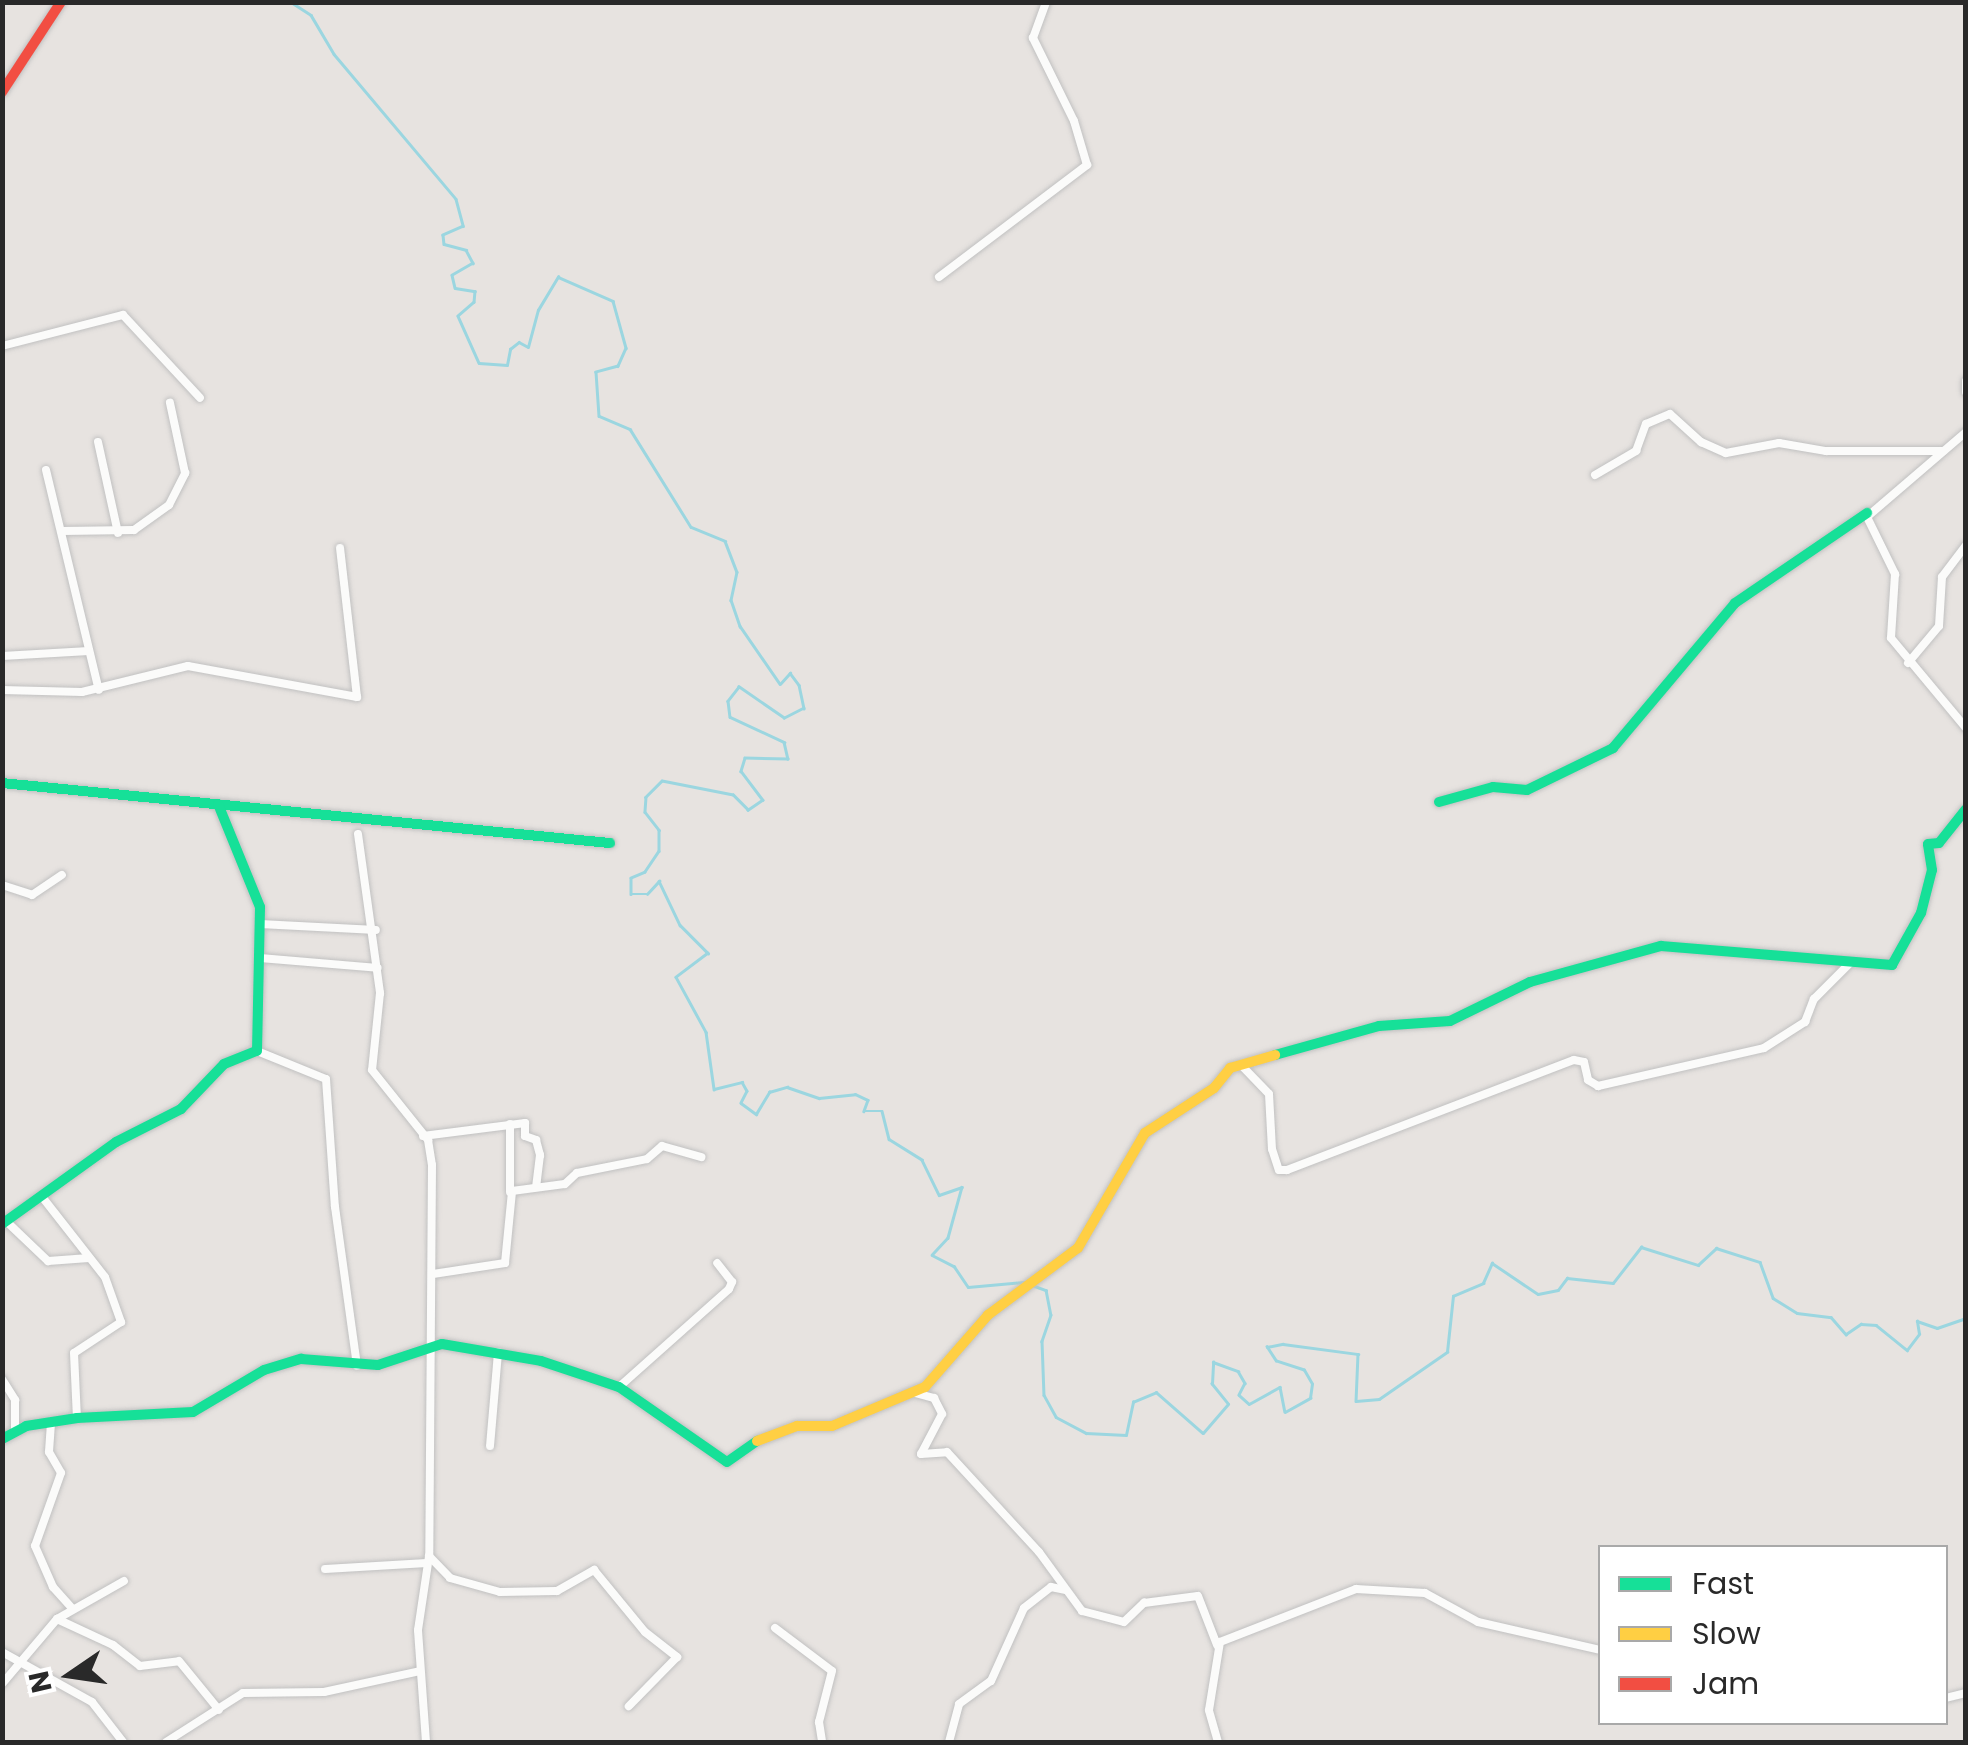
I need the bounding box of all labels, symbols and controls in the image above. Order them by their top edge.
legend [1598,1545,1948,1725]
text: Fast [1692,1562,1754,1605]
text: Slow [1692,1612,1761,1655]
north arrow [20,1625,120,1725]
text: Jam [1692,1662,1759,1705]
text: N [19,1667,62,1697]

